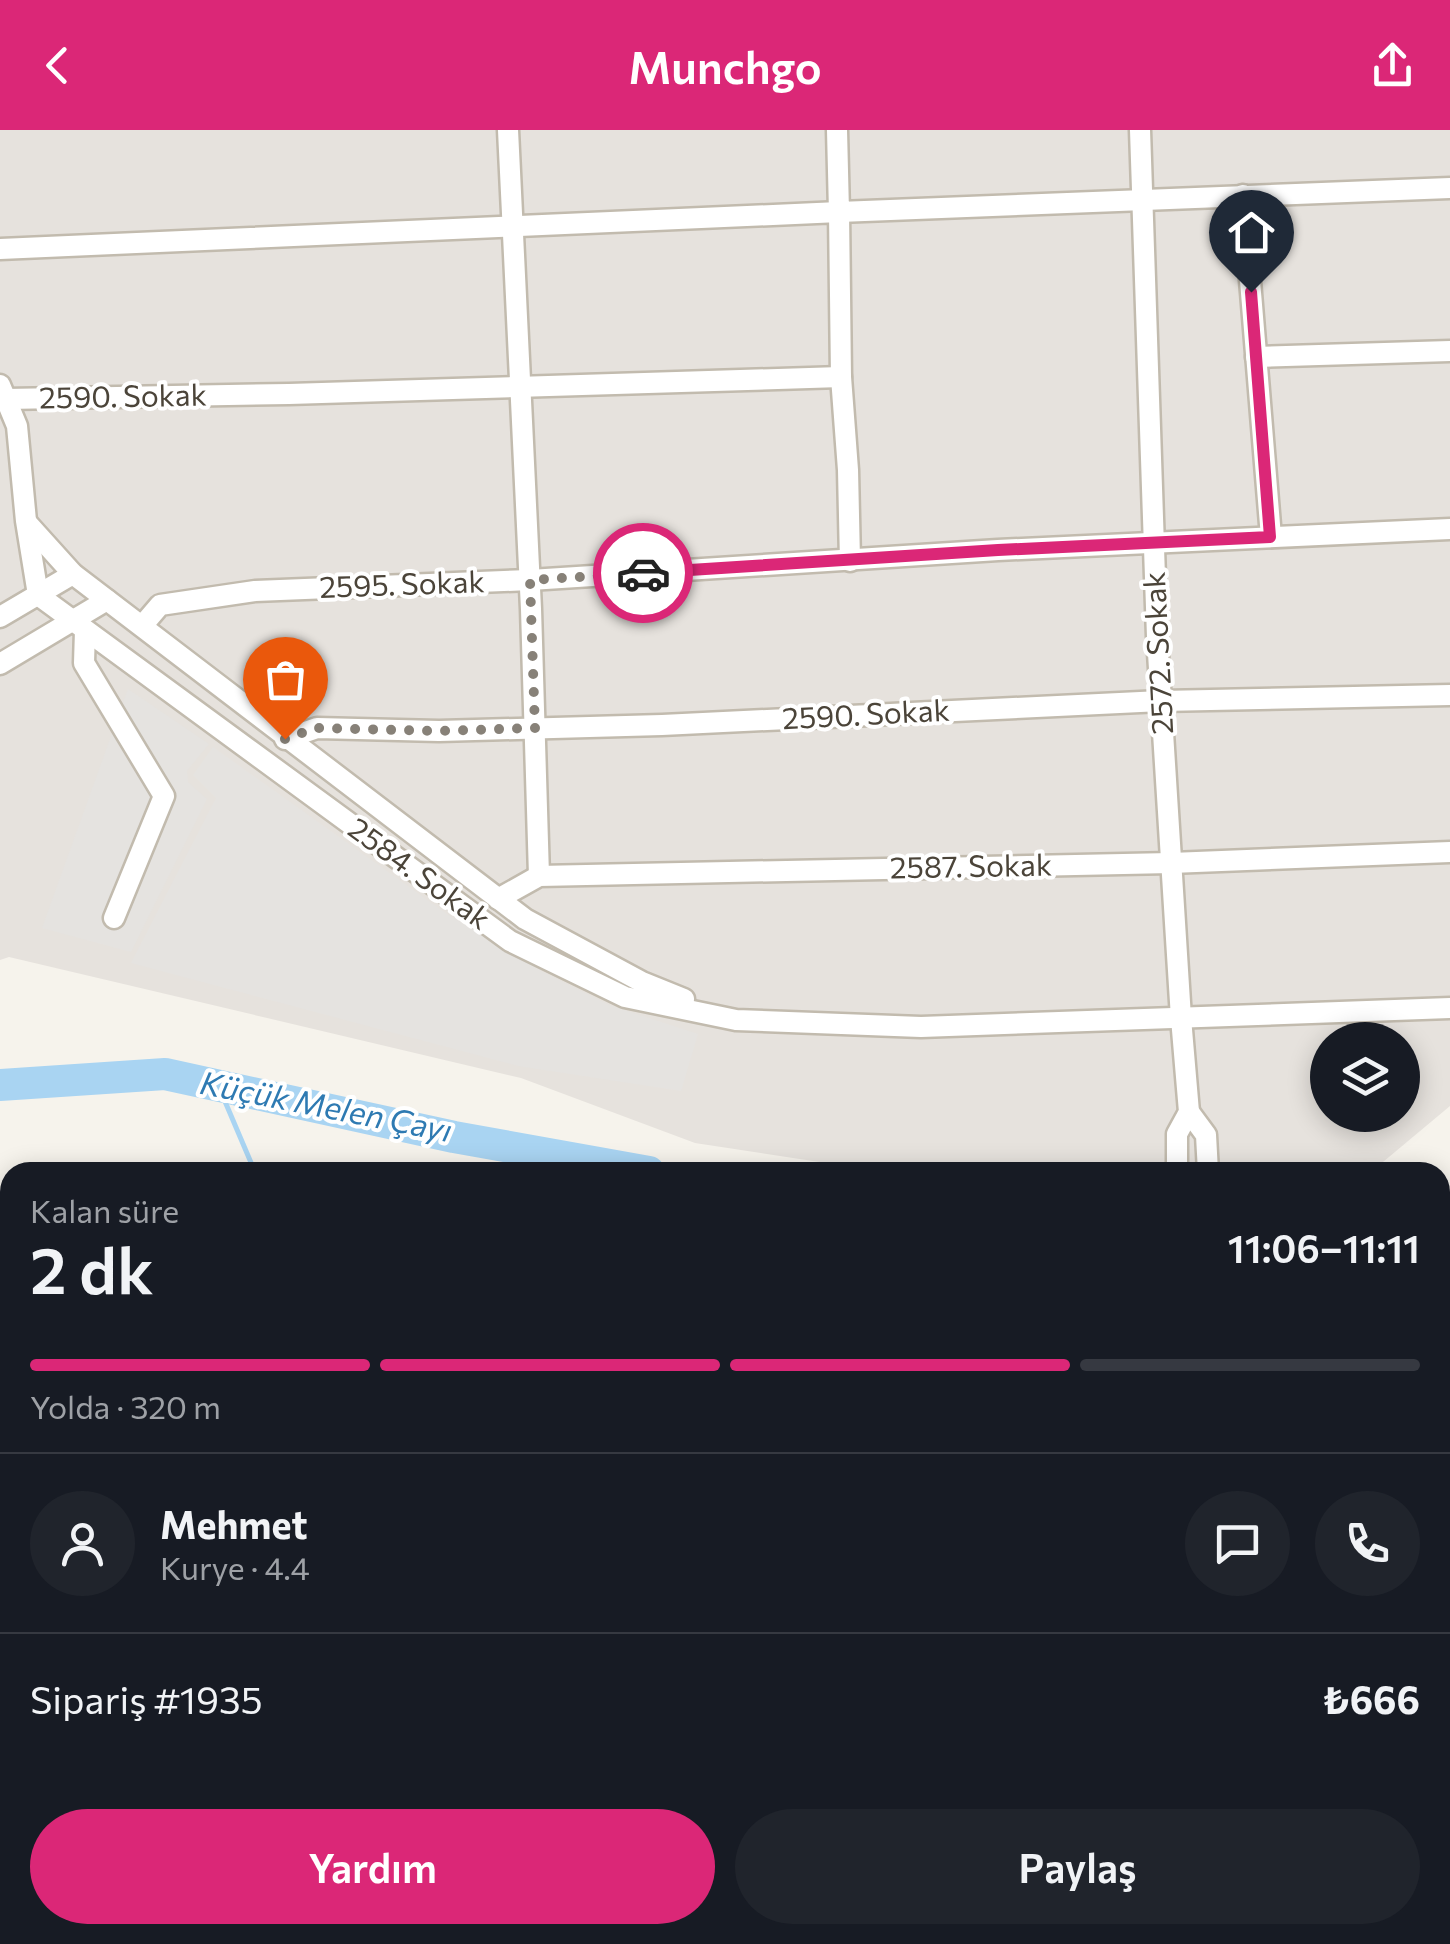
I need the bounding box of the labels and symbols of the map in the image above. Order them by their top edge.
pin [1209,190,1294,293]
street label: 2590. Sokak [39,375,207,414]
courier [593,523,693,623]
street label: 2595. Sokak [319,561,485,604]
street label: 2572. Sokak [1134,571,1179,735]
pin [243,637,328,740]
street label: 2590. Sokak [781,690,951,735]
street label: 2584. Sokak [342,808,499,936]
street label: 2587. Sokak [889,845,1052,884]
water label: Küçük Melen Çayı [197,1061,456,1149]

